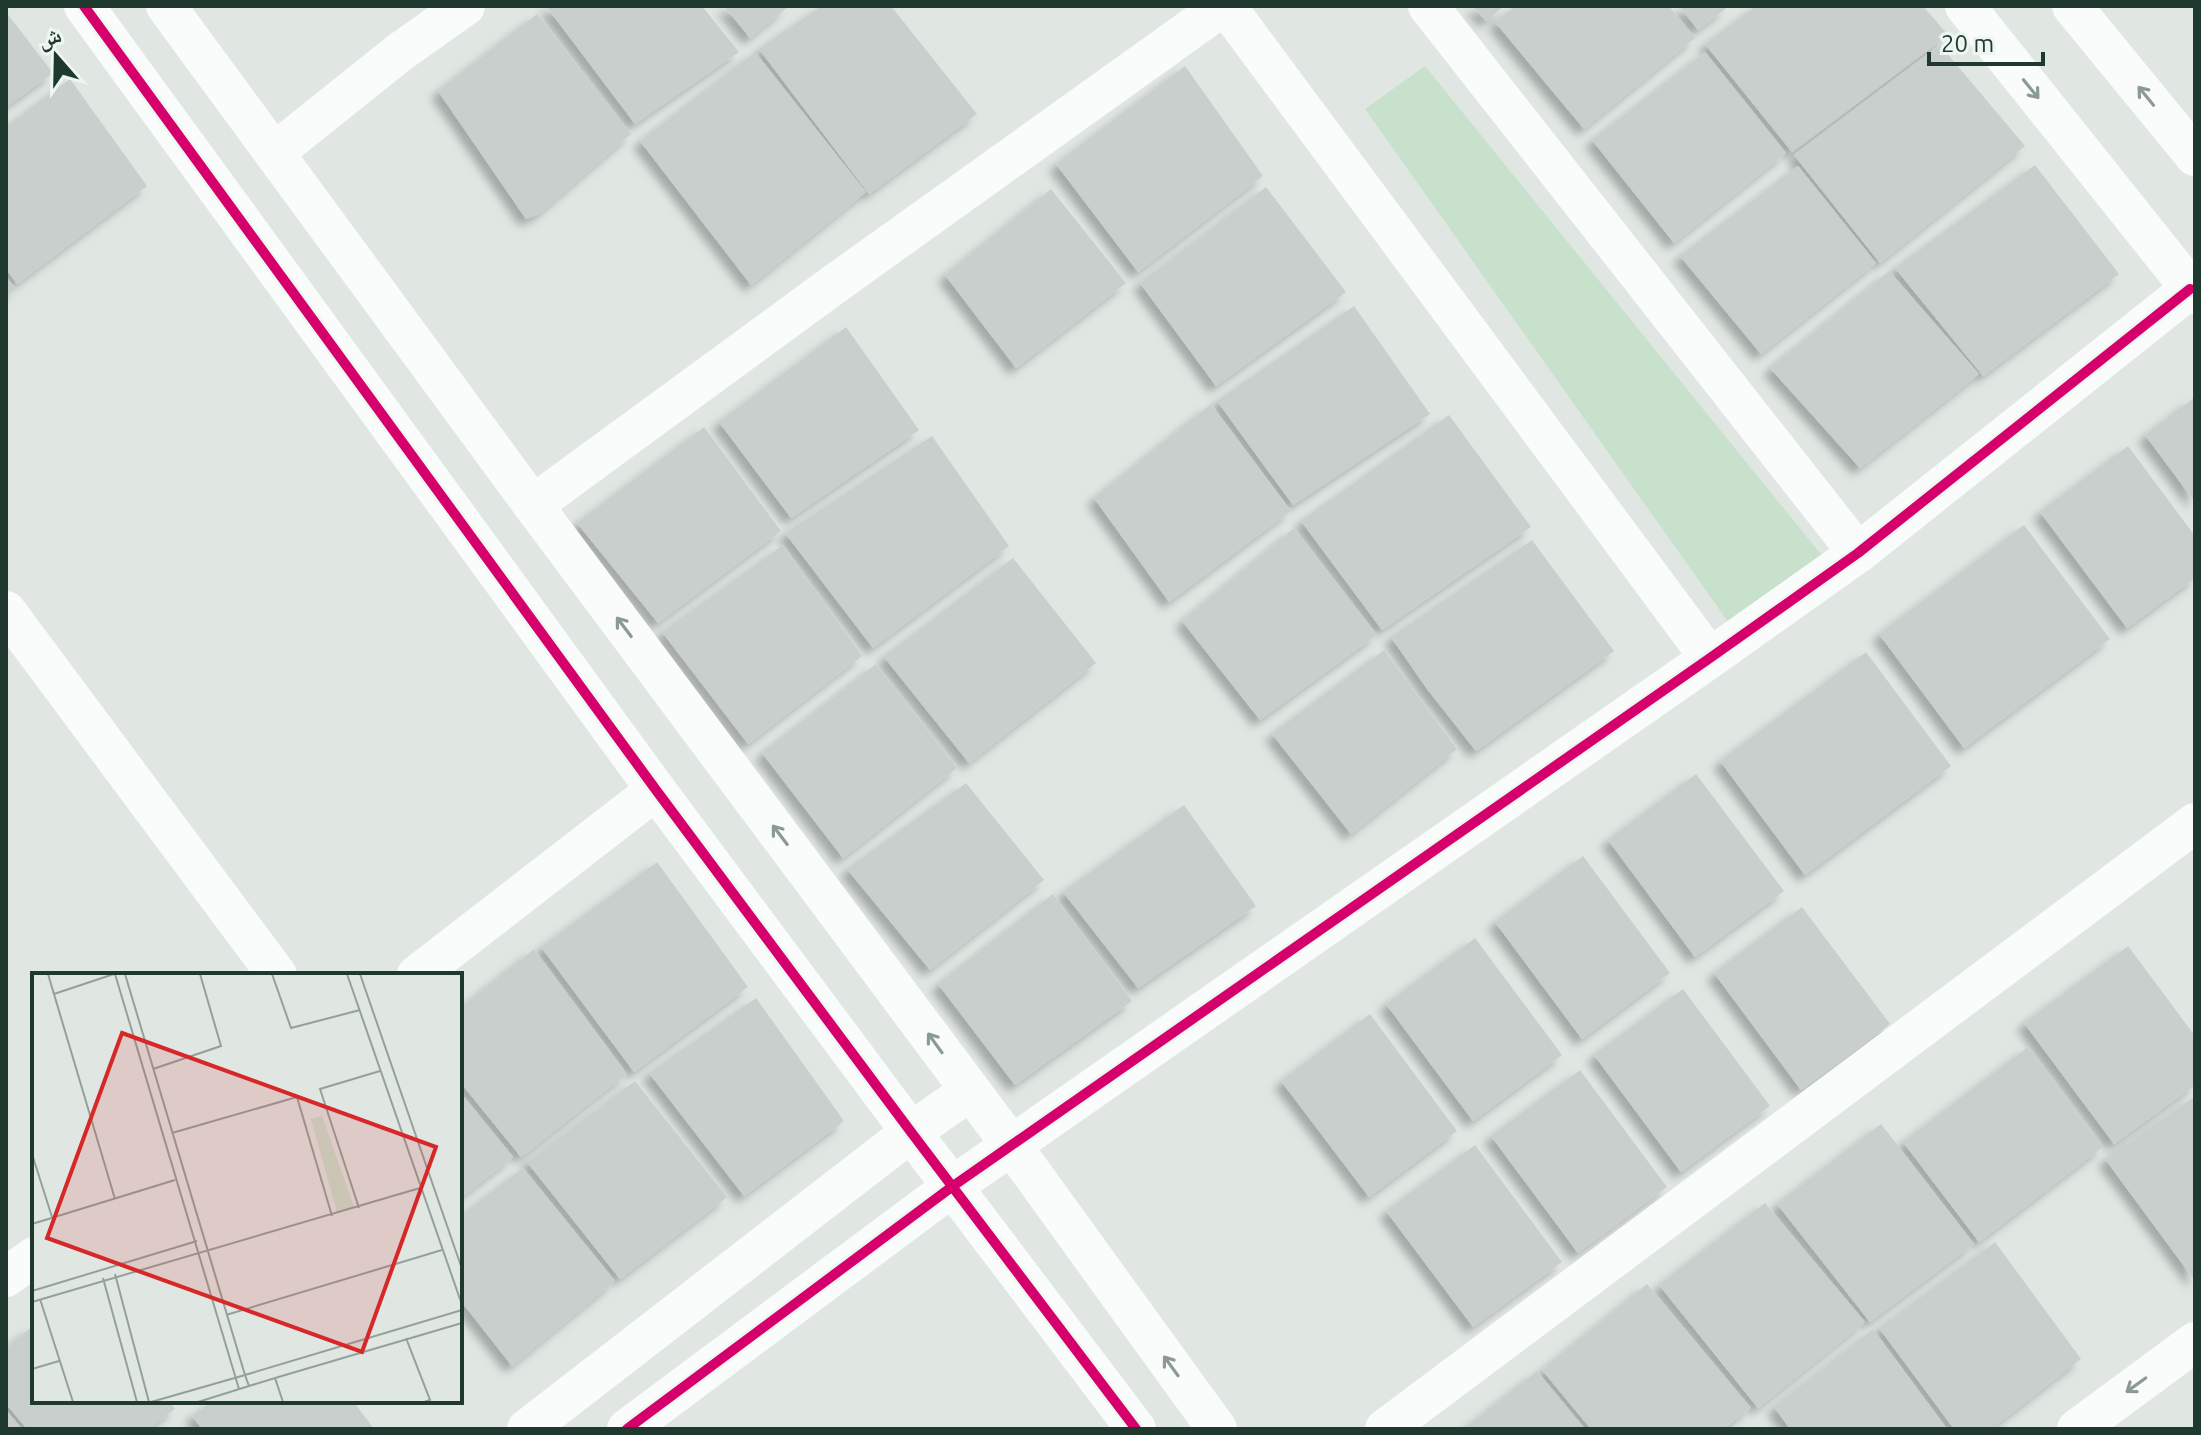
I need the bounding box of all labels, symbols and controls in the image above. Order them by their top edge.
north arrow [16,16,96,96]
scale bar [1929,16,2043,66]
text: ش [34,21,65,54]
text: 20 m [1941,30,1994,57]
one-way arrow [2022,78,2040,99]
one-way arrow [2137,86,2155,107]
one-way arrow [615,616,632,638]
one-way arrow [771,825,788,846]
inset map [32,973,462,1403]
one-way arrow [927,1033,943,1055]
one-way arrow [1163,1356,1180,1377]
one-way arrow [2126,1377,2147,1394]

